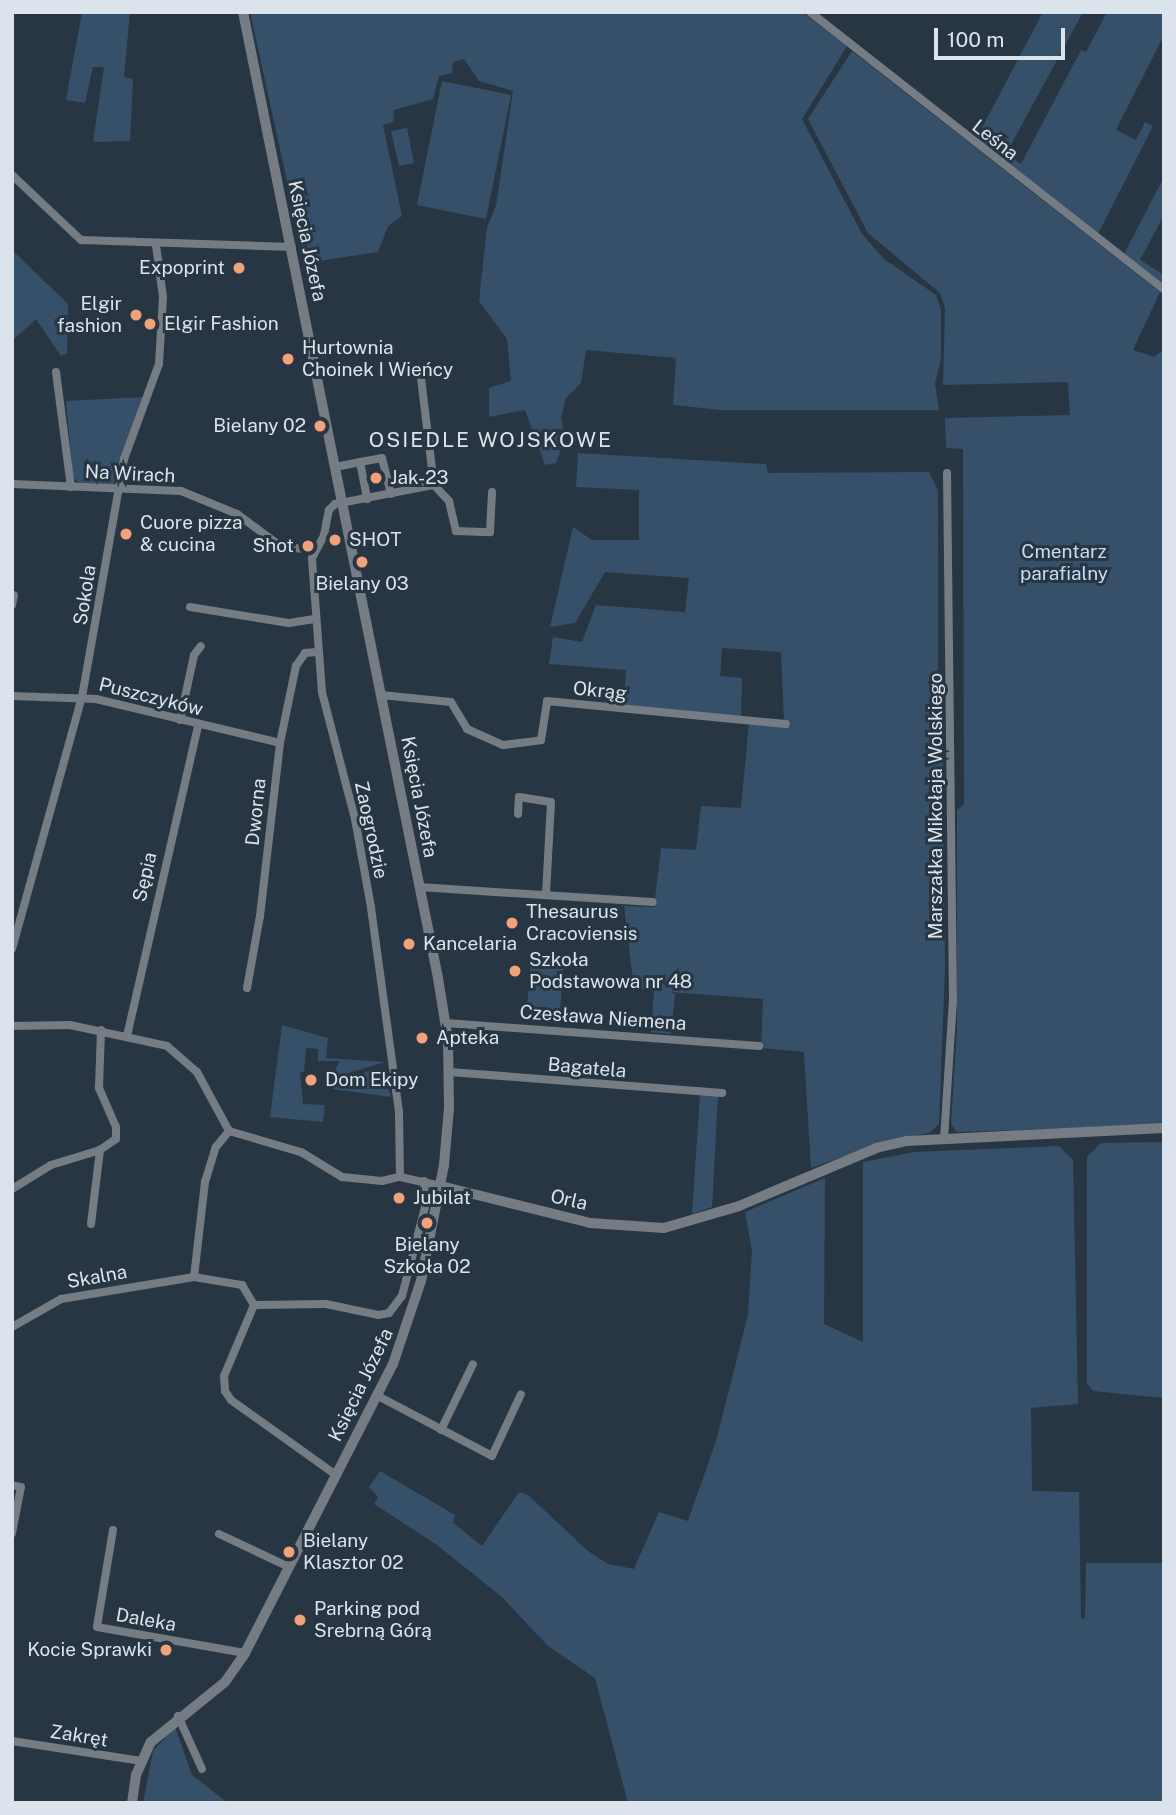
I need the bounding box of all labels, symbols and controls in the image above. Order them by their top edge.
scale bar [938,14,1069,58]
text: 100 m [947,27,1004,52]
street label: Leśna [967,115,1023,165]
street label: Księcia Józefa [283,178,331,304]
place label: Expoprint [139,257,225,279]
marker: Expoprint [231,260,247,276]
place label: Elgir fashion [57,293,122,337]
marker: Elgir fashion [128,307,144,323]
place label: Elgir Fashion [164,313,279,335]
marker: Elgir Fashion [142,316,158,332]
place label: Hurtownia Choinek I Wieńcy [302,337,454,381]
marker: Hurtownia Choinek I Wieńcy [280,351,296,367]
place label: Bielany 02 [213,415,306,437]
marker: Bielany 02 [312,418,328,434]
district label: OSIEDLE WOJSKOWE [371,427,611,453]
street label: Na Wirach [84,460,176,488]
place label: Jak-23 [390,467,448,489]
marker: Jak-23 [368,470,384,486]
place label: Cuore pizza & cucina [140,512,243,556]
marker: Cuore pizza & cucina [118,526,134,542]
place label: SHOT [349,529,402,551]
marker: SHOT [327,532,343,548]
place label: Shot [253,535,294,557]
marker: Shot [300,538,316,554]
park label: Cmentarz parafialny [1020,541,1108,585]
marker: Bielany 03 [354,554,370,570]
street label: Sokola [69,563,101,627]
place label: Bielany 03 [315,573,409,595]
street label: Marszałka Mikołaja Wolskiego [925,672,947,940]
street label: Puszczyków [97,673,205,721]
street label: Okrąg [572,677,628,705]
street label: Księcia Józefa [396,734,442,860]
street label: Dworna [241,777,271,847]
street label: Zaogrodzie [350,779,392,881]
street label: Sępia [128,850,162,904]
place label: Thesaurus Cracoviensis [526,901,637,945]
marker: Thesaurus Cracoviensis [504,915,520,931]
place label: Kancelaria [423,933,517,955]
marker: Kancelaria [401,936,417,952]
place label: Szkoła Podstawowa nr 48 [529,949,692,993]
marker: Szkoła Podstawowa nr 48 [507,963,523,979]
street label: Czesława Niemena [519,1001,687,1035]
place label: Apteka [436,1027,499,1049]
marker: Apteka [414,1030,430,1046]
street label: Bagatela [547,1053,627,1083]
place label: Dom Ekipy [325,1069,418,1091]
marker: Dom Ekipy [303,1072,319,1088]
street label: Orla [548,1185,590,1215]
place label: Jubilat [413,1187,471,1209]
marker: Jubilat [391,1190,407,1206]
marker: Bielany Szkoła 02 [419,1215,435,1231]
place label: Bielany Szkoła 02 [383,1234,471,1278]
street label: Skalna [65,1260,129,1294]
street label: Księcia Józefa [324,1325,398,1445]
place label: Bielany Klasztor 02 [303,1530,404,1574]
marker: Bielany Klasztor 02 [281,1544,297,1560]
place label: Parking pod Srebrną Górą [314,1598,432,1642]
street label: Daleka [114,1604,178,1636]
marker: Parking pod Srebrną Górą [292,1612,308,1628]
place label: Kocie Sprawki [27,1639,152,1661]
marker: Kocie Sprawki [158,1642,174,1658]
street label: Zakręt [48,1720,110,1752]

